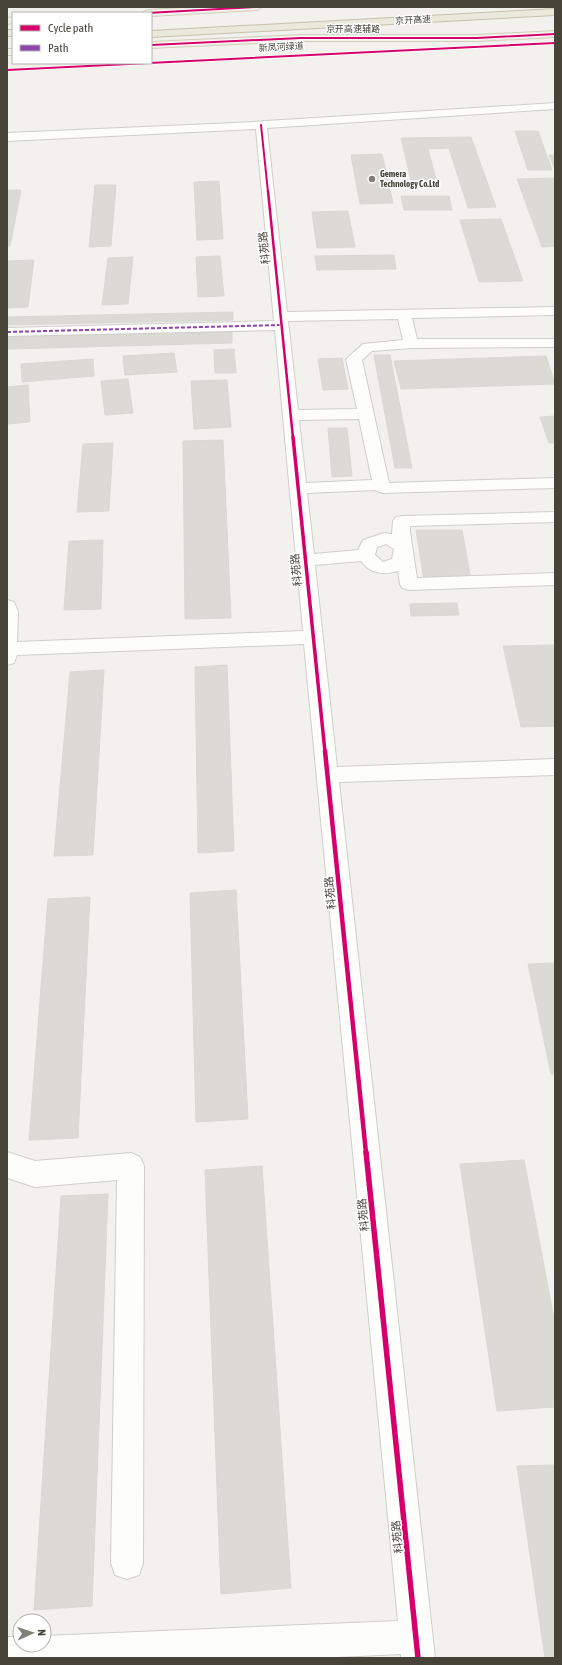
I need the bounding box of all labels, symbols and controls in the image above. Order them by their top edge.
legend [12,12,152,64]
street label: 京开高速 [395,14,431,26]
text: Cycle path [48,21,93,35]
street label: 京开高速辅路 [326,24,380,34]
text: Path [48,41,69,55]
street label: 新凤河绿道 [258,41,304,53]
place label: Gemera Technology Co.Ltd [380,169,439,189]
marker: Gemera Technology Co.Ltd [367,174,377,184]
street label: 科苑路 [256,231,272,265]
street label: 科苑路 [288,553,304,587]
street label: 科苑路 [322,876,338,910]
street label: 科苑路 [355,1198,371,1232]
street label: 科苑路 [389,1520,405,1554]
north arrow [12,1613,52,1653]
text: N [36,1629,48,1636]

